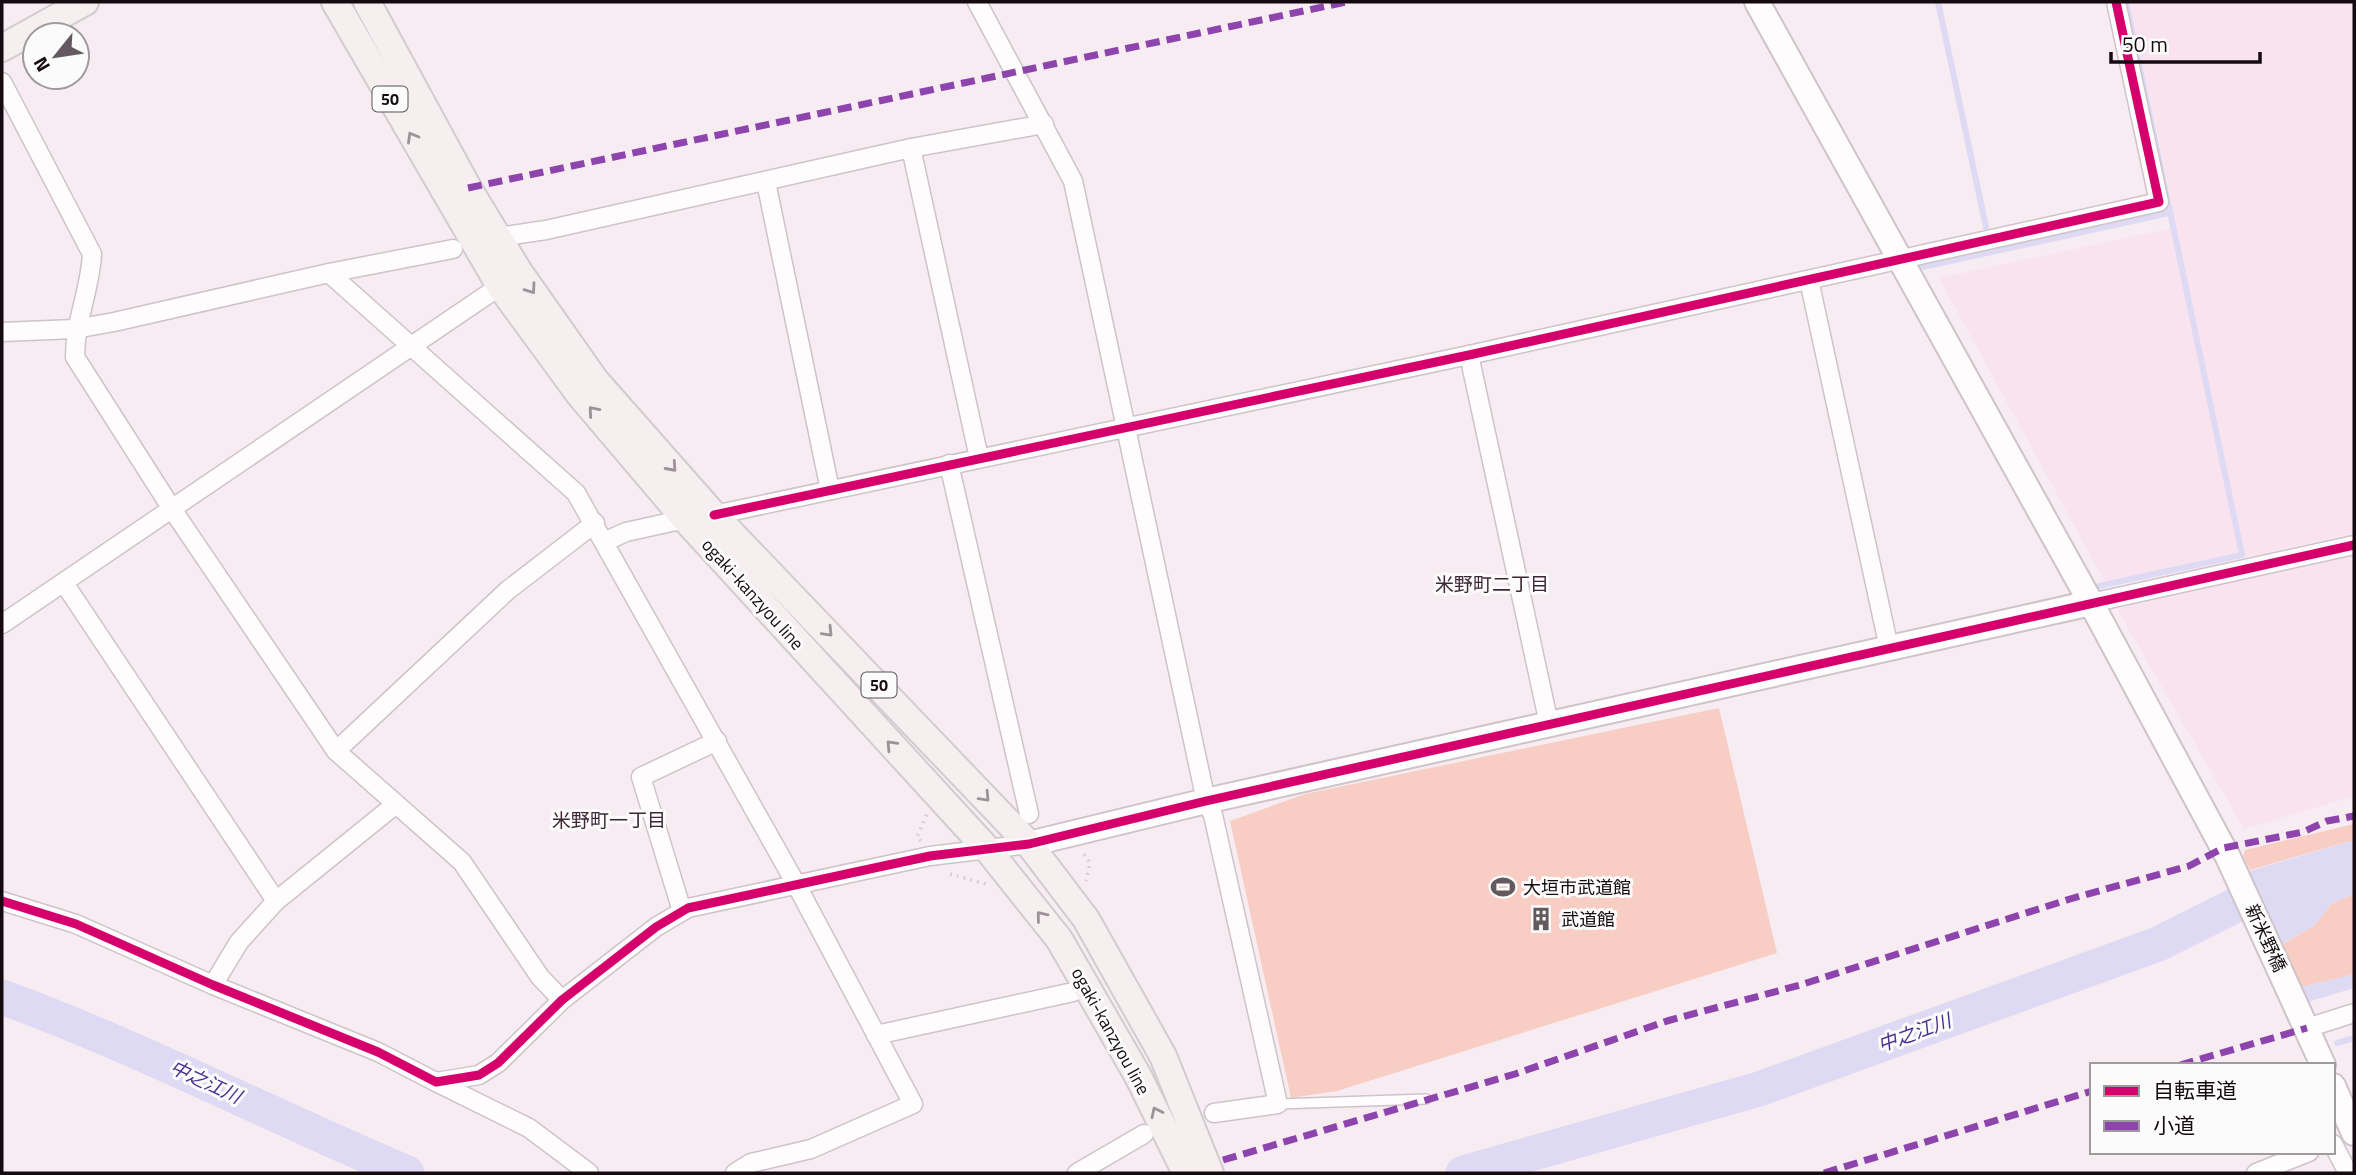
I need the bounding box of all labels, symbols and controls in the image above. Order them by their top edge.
north arrow [21,21,91,91]
scale bar [2111,21,2260,65]
text: 50 m [2122,28,2168,60]
text: N [25,52,57,78]
road number: 50 [372,86,408,111]
one-way arrow [407,131,420,144]
one-way arrow [523,281,535,294]
one-way arrow [589,406,601,419]
one-way arrow [664,459,676,472]
street label: ogaki-kanzyou line [695,532,811,656]
district label: 米野町二丁目 [1435,569,1549,598]
one-way arrow [820,624,833,637]
road number: 50 [862,672,896,698]
one-way arrow [887,740,899,753]
one-way arrow [977,789,989,802]
district label: 米野町一丁目 [552,805,666,834]
sports icon: 大垣市武道館 [1489,873,1517,901]
place label: 大垣市武道館 [1523,874,1631,901]
street label: 新米野橋 [2239,900,2293,976]
building icon: 武道館 [1527,905,1555,933]
place label: 武道館 [1561,906,1615,933]
one-way arrow [1037,911,1049,924]
street label: ogaki-kanzyou line [1065,962,1157,1100]
water label: 中之江川 [1873,1005,1957,1059]
water label: 中之江川 [165,1052,248,1111]
legend [2090,1063,2335,1154]
text: 自転車道 [2153,1074,2237,1106]
one-way arrow [1150,1107,1164,1119]
text: 小道 [2153,1109,2195,1141]

